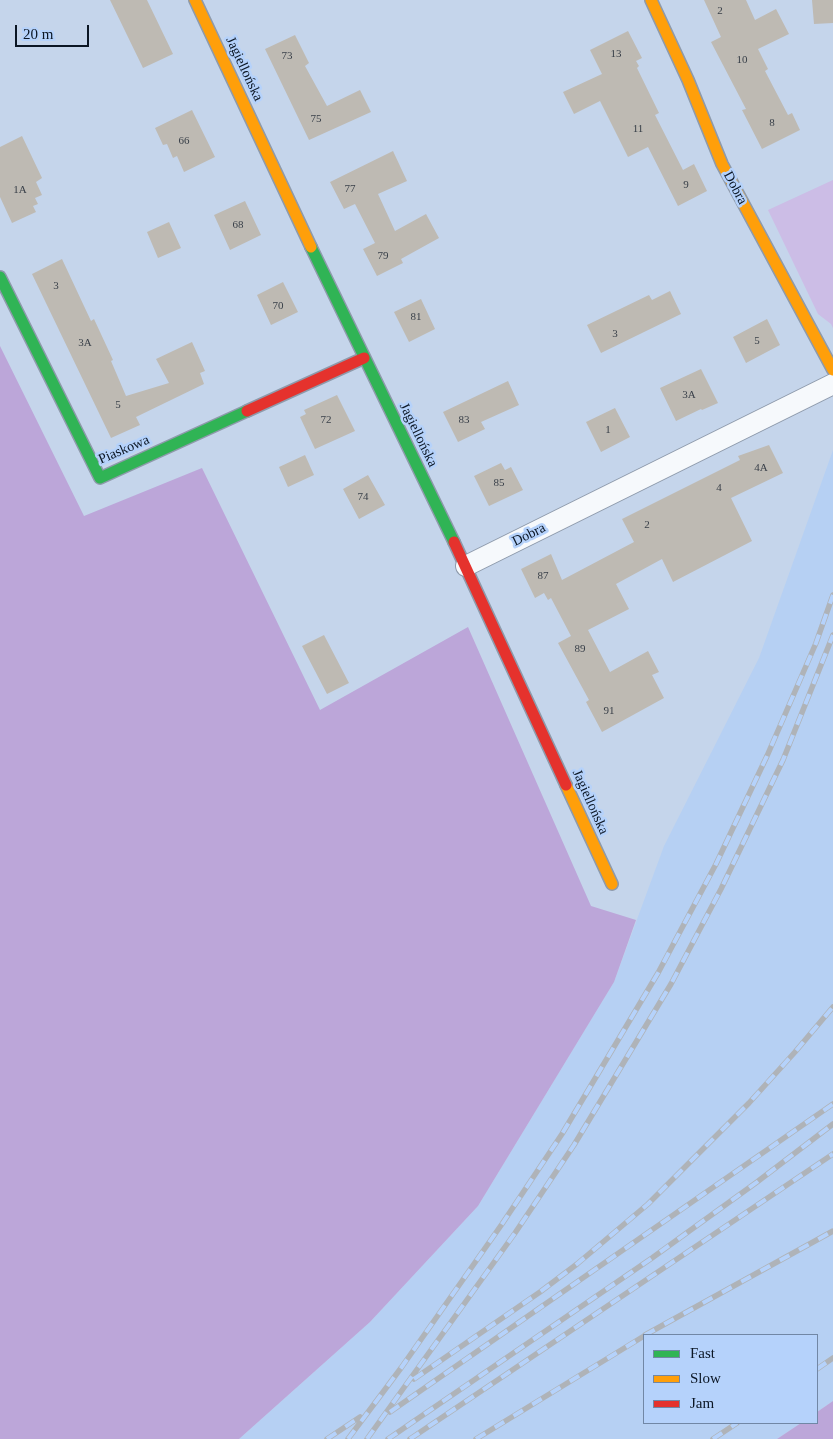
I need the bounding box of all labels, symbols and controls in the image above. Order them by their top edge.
house number: 2 [717,4,723,18]
scale bar [18,15,91,47]
text: 20 m [23,26,53,42]
street label: Jagiellońska [222,34,266,104]
house number: 13 [610,47,622,61]
house number: 73 [282,49,292,63]
house number: 10 [736,53,748,67]
house number: 75 [310,112,322,126]
house number: 8 [769,116,775,130]
house number: 11 [633,122,643,136]
house number: 66 [178,134,190,148]
street label: Dobra [719,169,751,207]
house number: 9 [683,178,689,192]
house number: 77 [344,182,356,196]
house number: 1A [13,183,27,197]
house number: 68 [232,218,244,232]
house number: 79 [378,249,388,263]
house number: 3 [53,279,59,293]
house number: 70 [272,299,284,313]
house number: 81 [411,310,422,324]
house number: 3 [612,327,618,341]
house number: 5 [754,334,760,348]
house number: 3A [78,336,92,350]
house number: 3A [682,388,696,402]
house number: 5 [115,398,121,412]
street label: Jagiellońska [395,400,441,470]
house number: 72 [321,413,332,427]
house number: 83 [458,413,469,427]
house number: 1 [605,423,611,437]
street label: Piaskowa [96,432,152,468]
house number: 4A [754,461,768,475]
house number: 85 [494,476,504,490]
house number: 4 [716,481,722,495]
house number: 74 [358,490,368,504]
house number: 2 [644,518,650,532]
street label: Dobra [510,520,548,550]
house number: 87 [538,569,548,583]
house number: 89 [574,642,586,656]
house number: 91 [604,704,614,718]
street label: Jagiellońska [568,767,612,837]
legend [643,1334,818,1424]
text: Fast [690,1345,715,1361]
text: Slow [690,1370,721,1386]
text: Jam [690,1395,714,1411]

